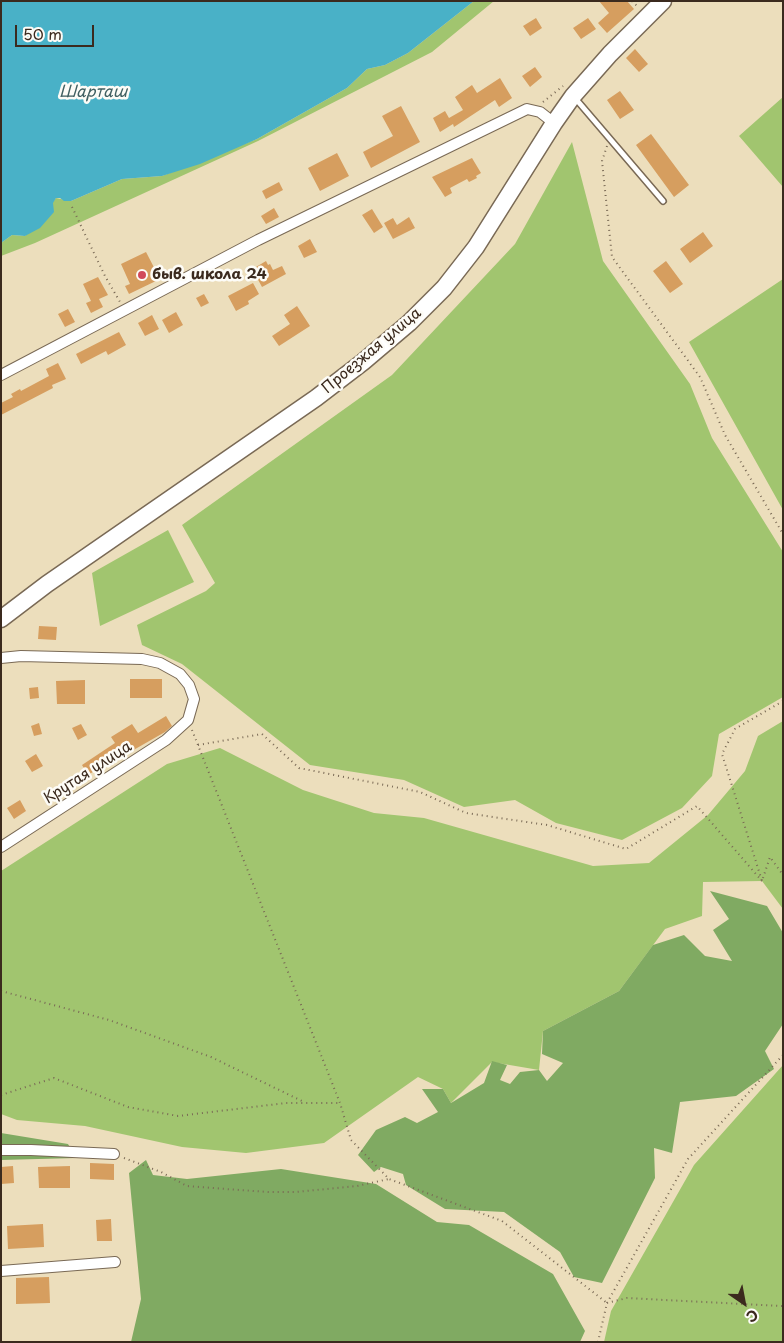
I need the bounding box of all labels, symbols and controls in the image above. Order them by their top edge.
scale bar [18,15,96,47]
text: 50 m [23,22,62,45]
water label: Шарташ [59,83,127,103]
place label: быв. школа 24 [152,266,267,284]
marker: быв. школа 24 [136,269,148,281]
street label: Проезжая улица [319,304,425,398]
street label: Крутая улица [41,738,135,808]
north arrow [719,1278,769,1328]
text: С [742,1304,763,1328]

